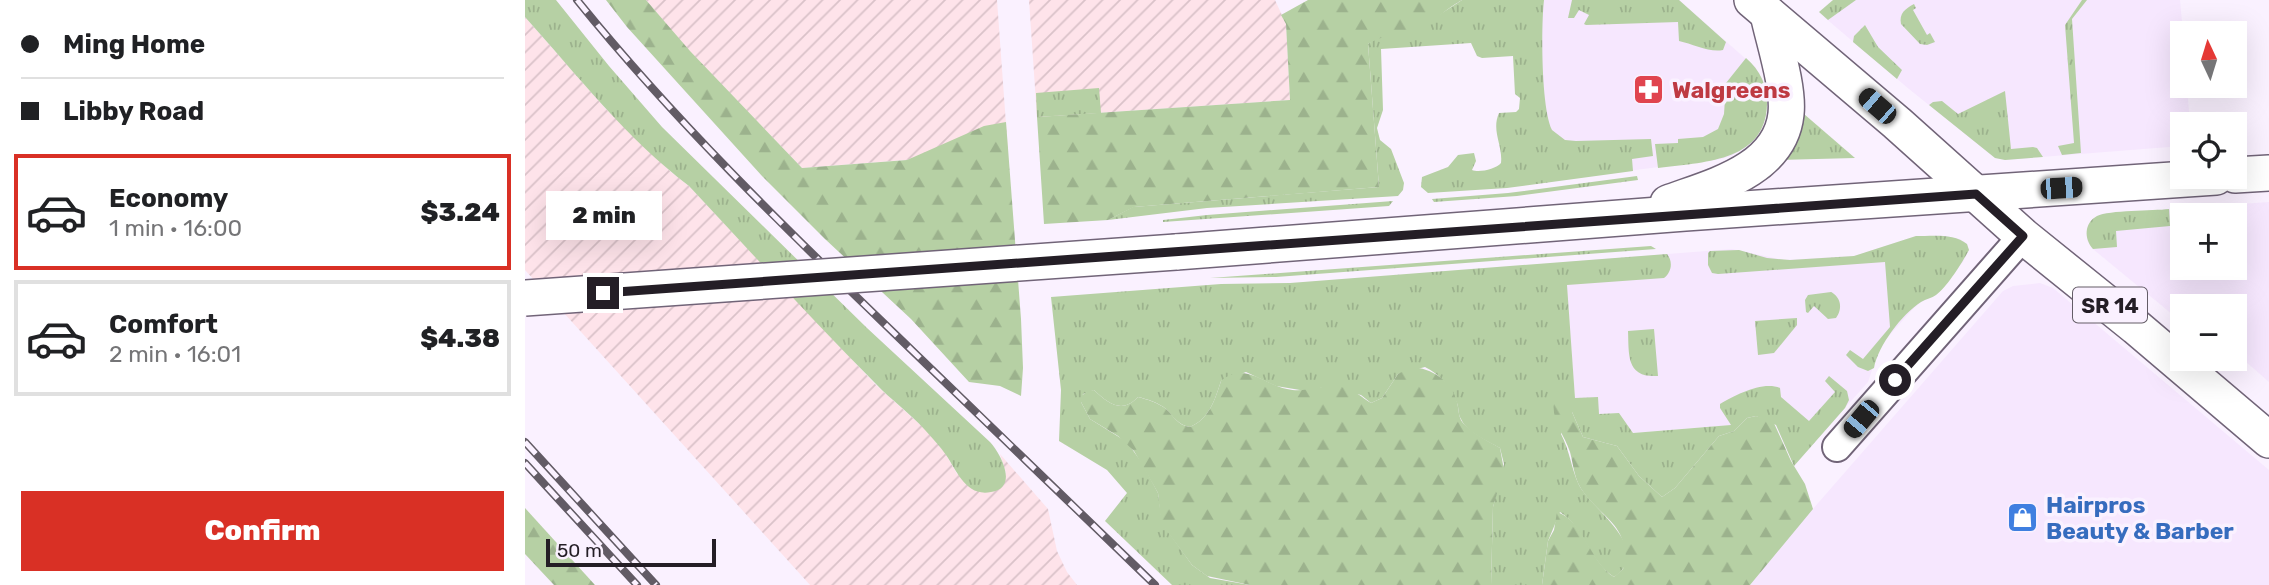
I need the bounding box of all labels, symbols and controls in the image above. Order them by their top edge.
north arrow [2170,21,2247,98]
map controls [2170,21,2247,371]
text: Ming Home [63,29,205,60]
pharmacy icon: Walgreens [1632,73,1666,107]
place label: Walgreens [1672,76,1791,104]
car [1855,84,1900,128]
text: Libby Road [63,96,204,127]
button: locate [2170,112,2247,189]
car [2040,176,2083,200]
icon: car [25,181,88,244]
text: Economy [109,183,228,214]
callout: 2 min [545,191,661,240]
text: $3.24 [421,197,500,228]
text: 2 min [572,201,636,229]
button: + [2170,203,2247,280]
text: 1 min · 16:00 [109,214,242,242]
route end [587,277,619,309]
road number: SR 14 [2073,288,2147,322]
button: − [2170,294,2247,371]
icon: car [25,307,88,370]
text: Comfort [109,309,218,340]
text: $4.38 [420,323,500,354]
text: 2 min · 16:01 [109,340,241,368]
route start [1879,364,1911,396]
car [1840,396,1883,442]
button: Confirm [21,491,504,571]
place label: Hairpros Beauty & Barber [2046,491,2234,545]
shop icon: Hairpros Beauty & Barber [2006,501,2040,535]
scale bar [546,536,716,568]
text: 50 m [557,539,602,562]

